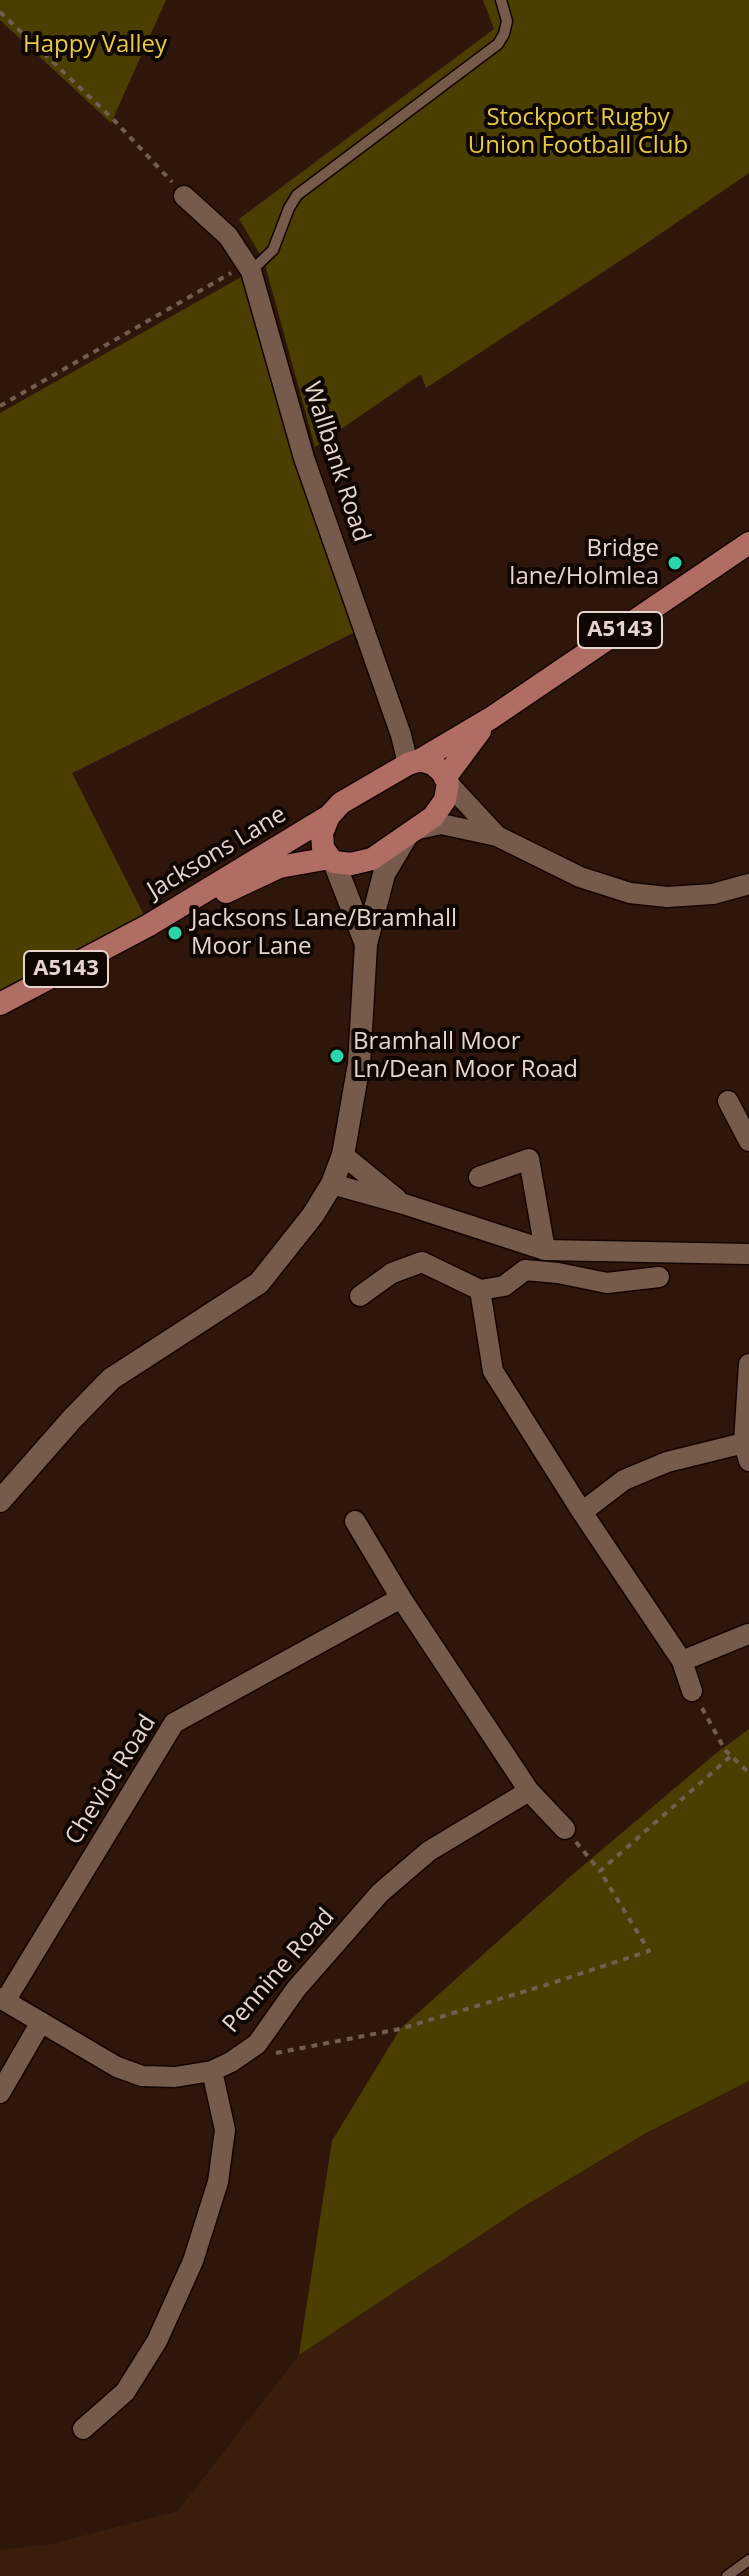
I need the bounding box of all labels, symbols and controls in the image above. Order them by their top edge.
park label: Happy Valley [23,31,167,59]
park label: Stockport Rugby Union Football Club [468,104,688,160]
street label: Wallbank Road [297,378,375,546]
place label: Bridge lane/Holmlea [509,535,659,591]
marker: Bridge lane/Holmlea [666,554,684,572]
road number: A5143 [578,612,662,648]
street label: Jacksons Lane [143,800,291,906]
place label: Jacksons Lane/Bramhall Moor Lane [191,905,457,961]
marker: Jacksons Lane/Bramhall Moor Lane [166,924,184,942]
road number: A5143 [24,951,108,987]
place label: Bramhall Moor Ln/Dean Moor Road [353,1028,578,1084]
marker: Bramhall Moor Ln/Dean Moor Road [328,1047,346,1065]
street label: Cheviot Road [60,1710,162,1850]
street label: Pennine Road [217,1903,341,2039]

